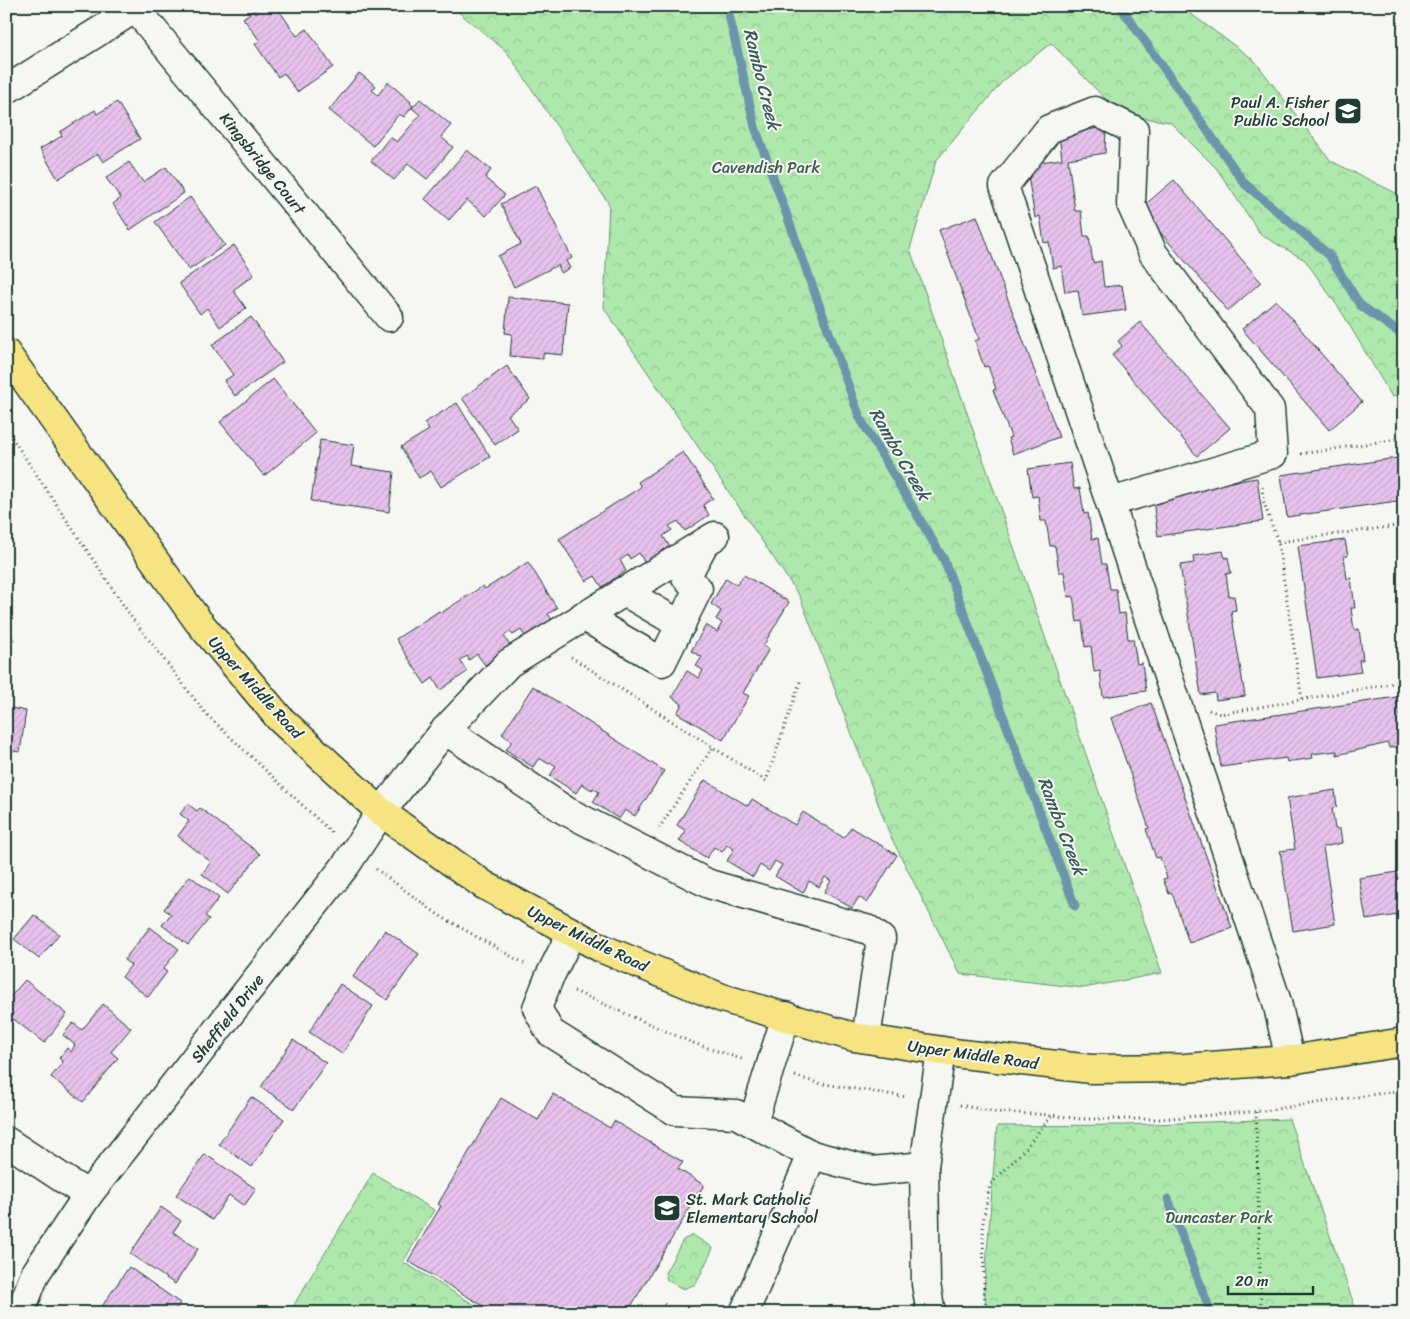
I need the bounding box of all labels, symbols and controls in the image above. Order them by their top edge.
water label: Rambo Creek [734,25,791,135]
place label: Paul A. Fisher Public School [1231,88,1330,135]
school or university icon: Paul A. Fisher Public School [1333,96,1363,126]
street label: Kingsbridge Court [212,106,314,222]
park label: Cavendish Park [712,153,820,182]
water label: Rambo Creek [860,401,941,509]
street label: Upper Middle Road [201,629,311,747]
water label: Rambo Creek [1029,772,1096,882]
street label: Upper Middle Road [522,897,655,981]
street label: Sheffield Drive [183,967,272,1069]
street label: Upper Middle Road [906,1031,1042,1078]
place label: St. Mark Catholic Elementary School [686,1185,818,1232]
school or university icon: St. Mark Catholic Elementary School [652,1193,682,1223]
park label: Duncaster Park [1165,1203,1273,1232]
scale bar [1228,1264,1312,1296]
text: 20 m [1235,1268,1269,1294]

